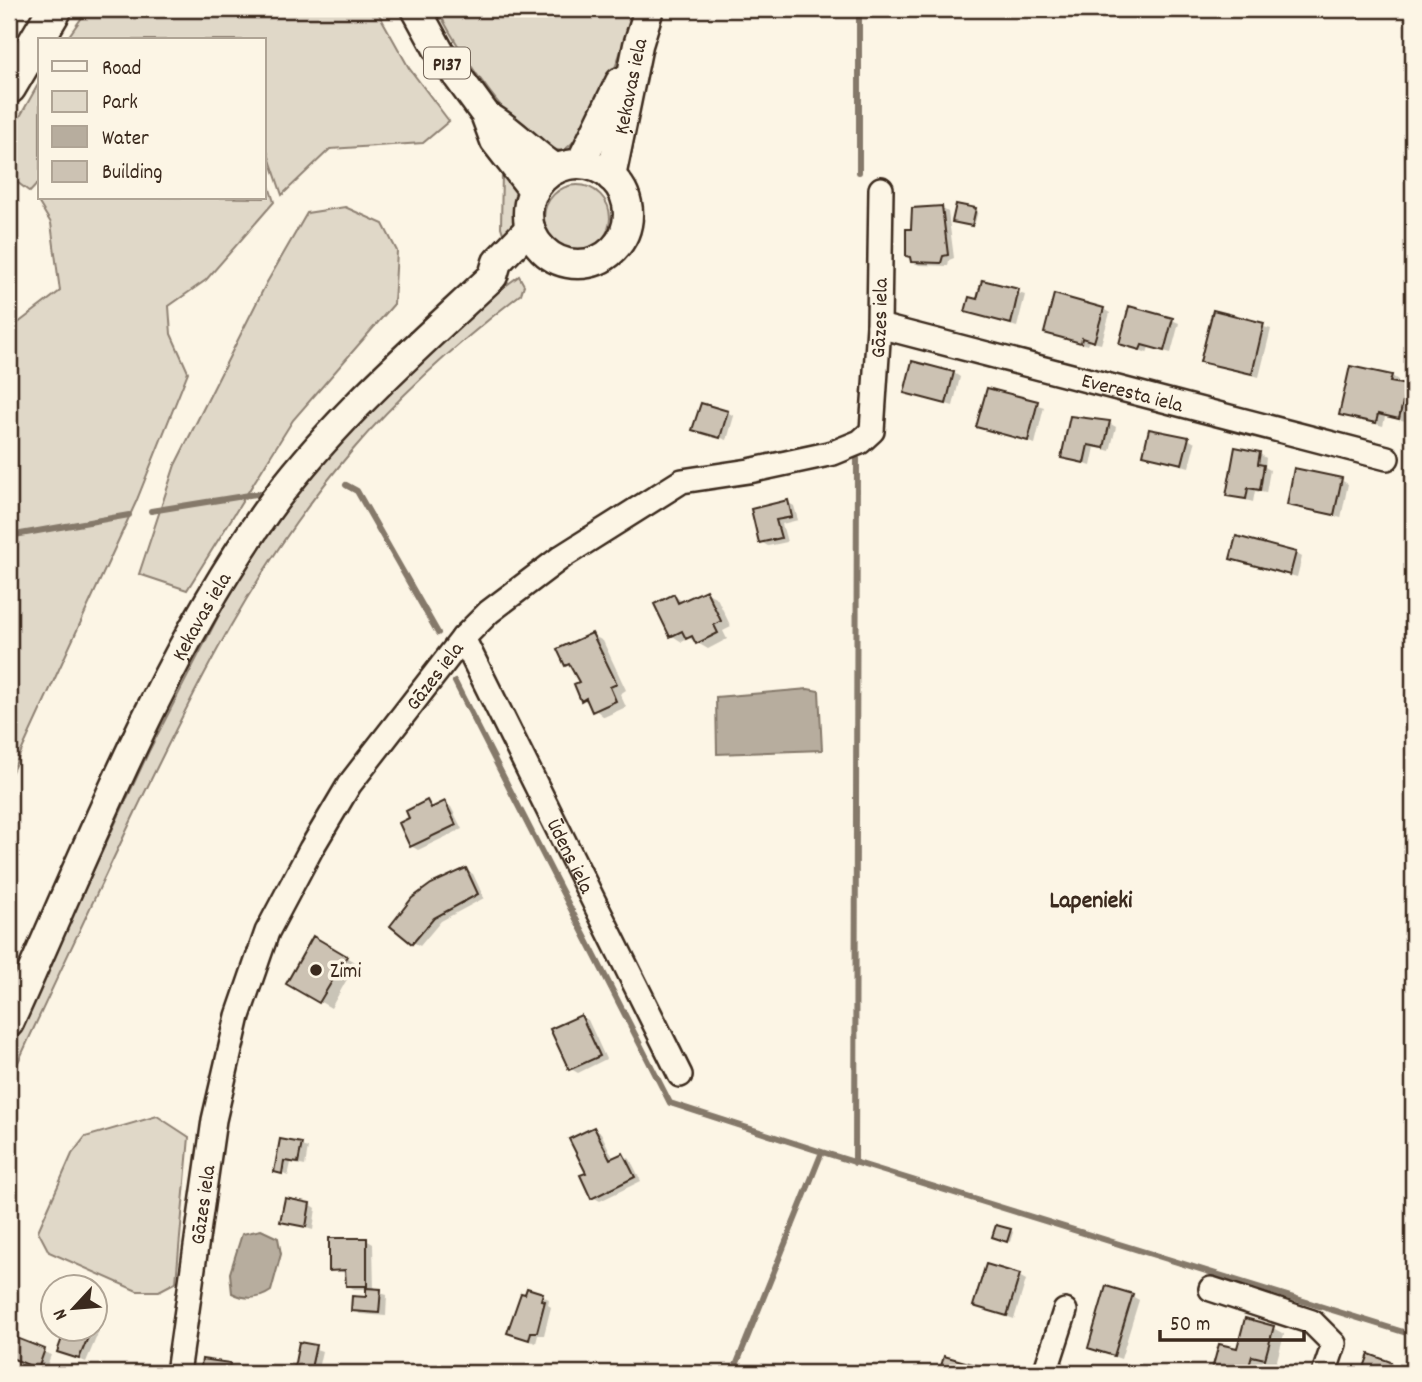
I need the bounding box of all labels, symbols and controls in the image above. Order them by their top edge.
street label: Ķekavas iela [608,34,658,137]
legend [38,38,266,200]
road number: P137 [424,48,470,78]
text: Road [102,55,141,85]
text: Park [102,89,138,119]
text: Water [102,125,149,155]
text: Building [102,159,162,189]
street label: Gāzes iela [865,277,898,359]
street label: Everesta iela [1078,367,1187,423]
street label: Ķekavas iela [166,567,241,667]
street label: Gāzes iela [400,636,473,718]
street label: Ūdens iela [537,815,600,900]
district label: Lapenieki [1050,885,1133,919]
place label: Zimi [330,958,362,988]
marker: Zimi [308,962,324,978]
street label: Gāzes iela [184,1162,226,1247]
north arrow [38,1274,108,1344]
scale bar [1160,1298,1303,1342]
text: N [48,1304,76,1324]
text: 50 m [1170,1311,1210,1341]

